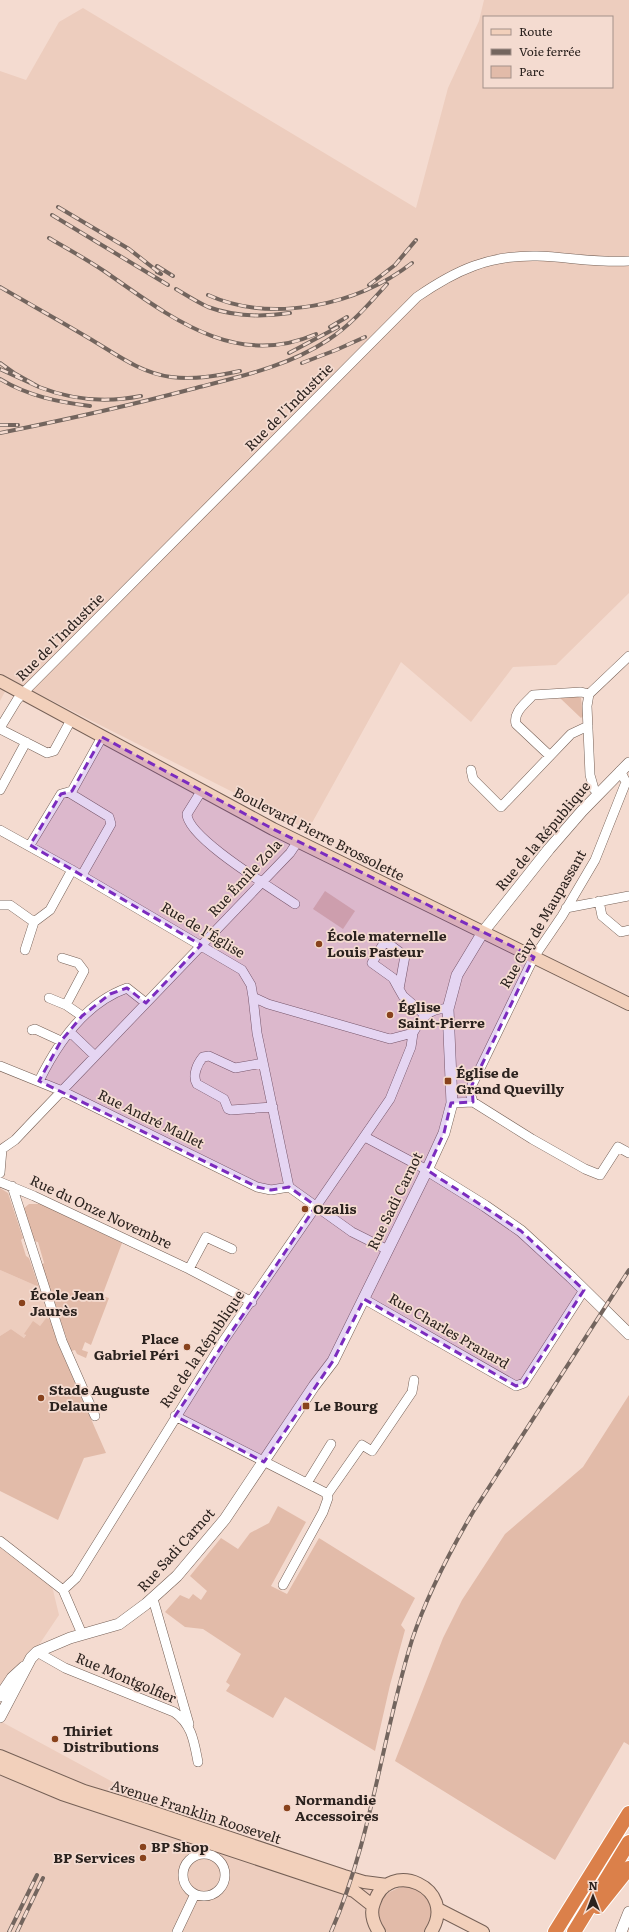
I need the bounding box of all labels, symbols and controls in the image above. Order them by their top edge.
legend [483,16,613,88]
text: Route [519,22,553,40]
text: Voie ferrée [519,42,581,60]
text: Parc [519,62,544,80]
street label: Rue de l'Industrie [240,358,337,455]
street label: Rue de l'Industrie [11,588,108,685]
street label: Rue de la République [490,776,594,895]
street label: Boulevard Pierre Brossolette [231,781,408,885]
street label: Rue Émile Zola [203,834,286,921]
street label: Rue Guy de Maupassant [494,845,590,992]
street label: Rue de l'Église [158,896,249,962]
place label: École maternelle Louis Pasteur [327,925,447,961]
marker: École maternelle Louis Pasteur [314,939,324,949]
place label: Église Saint-Pierre [398,996,485,1032]
marker: Église Saint-Pierre [385,1010,395,1020]
place label: Église de Grand Quevilly [456,1062,564,1098]
marker: Église de Grand Quevilly [443,1076,453,1086]
street label: Rue André Mallet [95,1084,208,1153]
street label: Rue Sadi Carnot [362,1148,427,1253]
street label: Rue du Onze Novembre [27,1169,176,1253]
place label: Ozalis [313,1198,357,1218]
marker: Ozalis [300,1204,310,1214]
place label: École Jean Jaurès [30,1284,105,1320]
street label: Rue de la République [154,1286,248,1411]
street label: Rue Charles Pranard [386,1287,514,1373]
marker: École Jean Jaurès [17,1298,27,1308]
place label: Place Gabriel Péri [94,1328,179,1364]
marker: Place Gabriel Péri [182,1342,192,1352]
place label: Stade Auguste Delaune [49,1379,150,1415]
marker: Stade Auguste Delaune [36,1393,46,1403]
place label: Le Bourg [314,1395,378,1415]
marker: Le Bourg [301,1401,311,1411]
street label: Rue Sadi Carnot [132,1503,219,1596]
street label: Rue Montgolfier [73,1647,180,1707]
place label: Thiriet Distributions [63,1720,159,1756]
marker: Thiriet Distributions [50,1734,60,1744]
street label: Avenue Franklin Roosevelt [109,1774,284,1848]
place label: Normandie Accessoires [295,1789,379,1825]
marker: Normandie Accessoires [282,1803,292,1813]
place label: BP Shop [151,1836,209,1856]
marker: BP Shop [138,1842,148,1852]
place label: BP Services [53,1847,135,1867]
marker: BP Services [138,1853,148,1863]
north arrow [573,1876,613,1916]
text: N [588,1877,598,1893]

